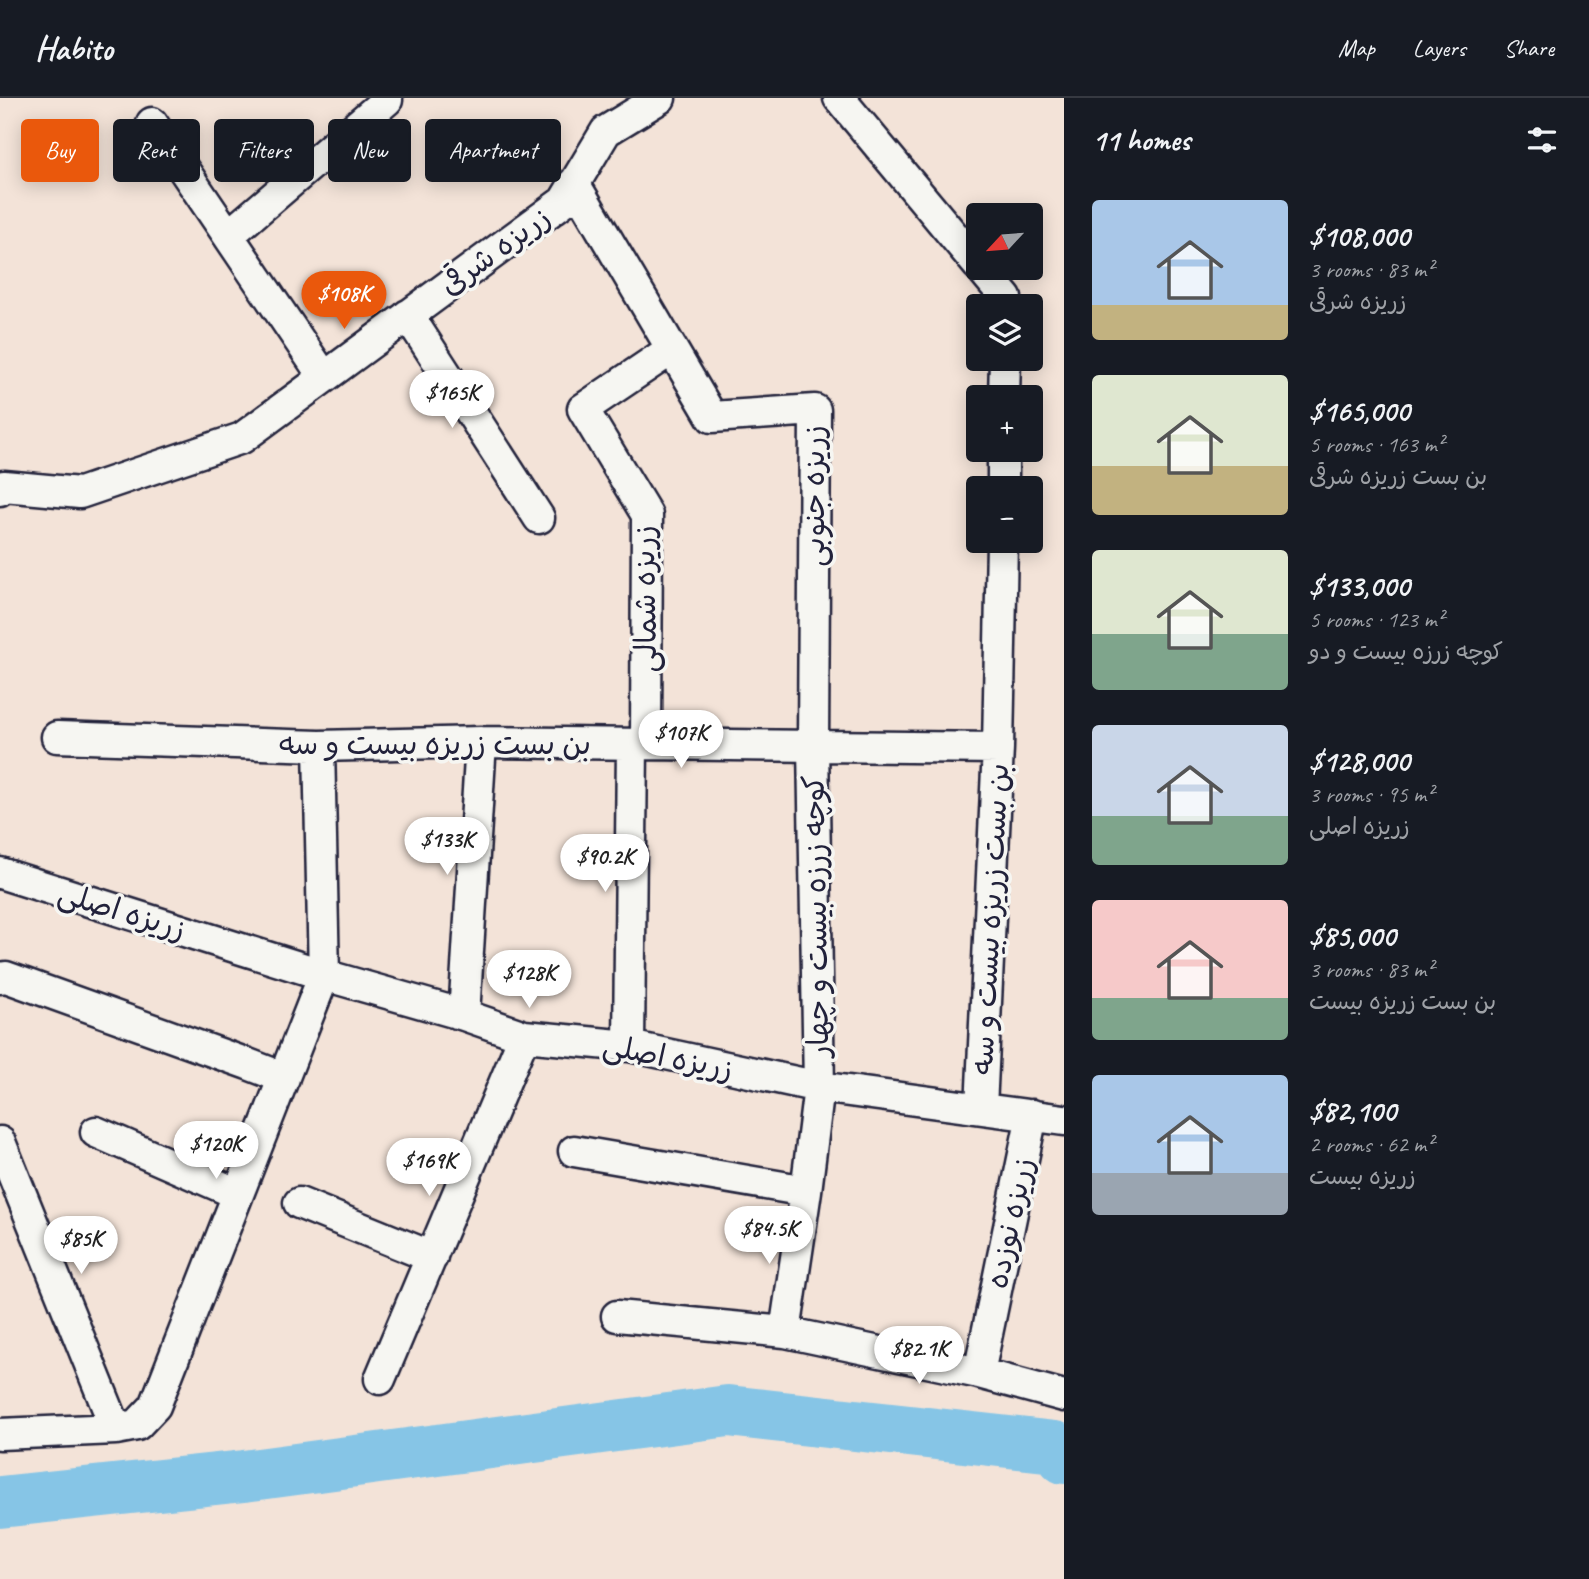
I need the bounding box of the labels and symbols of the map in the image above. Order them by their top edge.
street label: زریزه شرقی [432,198,558,304]
north arrow [966,203,1043,280]
pin: $108K [295,272,393,331]
pin: $165K [403,370,501,430]
street label: زریزه جنوبی [795,425,834,567]
street label: زریزه شمالی [625,525,665,673]
pin: $107K [632,710,730,770]
street label: بن بست زریزه بیست و سه [279,725,591,763]
street label: بن بست زریزه بیست و سه [963,762,1017,1076]
street label: کوچه زرزه بیست و چهار [795,775,838,1060]
pin: $133K [398,818,496,877]
pin: $90.2K [548,834,662,894]
street label: زریزه اصلی [54,874,190,948]
pin: $128K [480,950,578,1010]
street label: زریزه اصلی [600,1026,736,1088]
pin: $120K [167,1122,265,1181]
pin: $169K [380,1138,478,1198]
street label: زریزه نوزده [978,1154,1042,1292]
pin: $84.5K [712,1206,826,1266]
pin: $85K [40,1216,122,1276]
pin: $82.1K [862,1326,976,1386]

